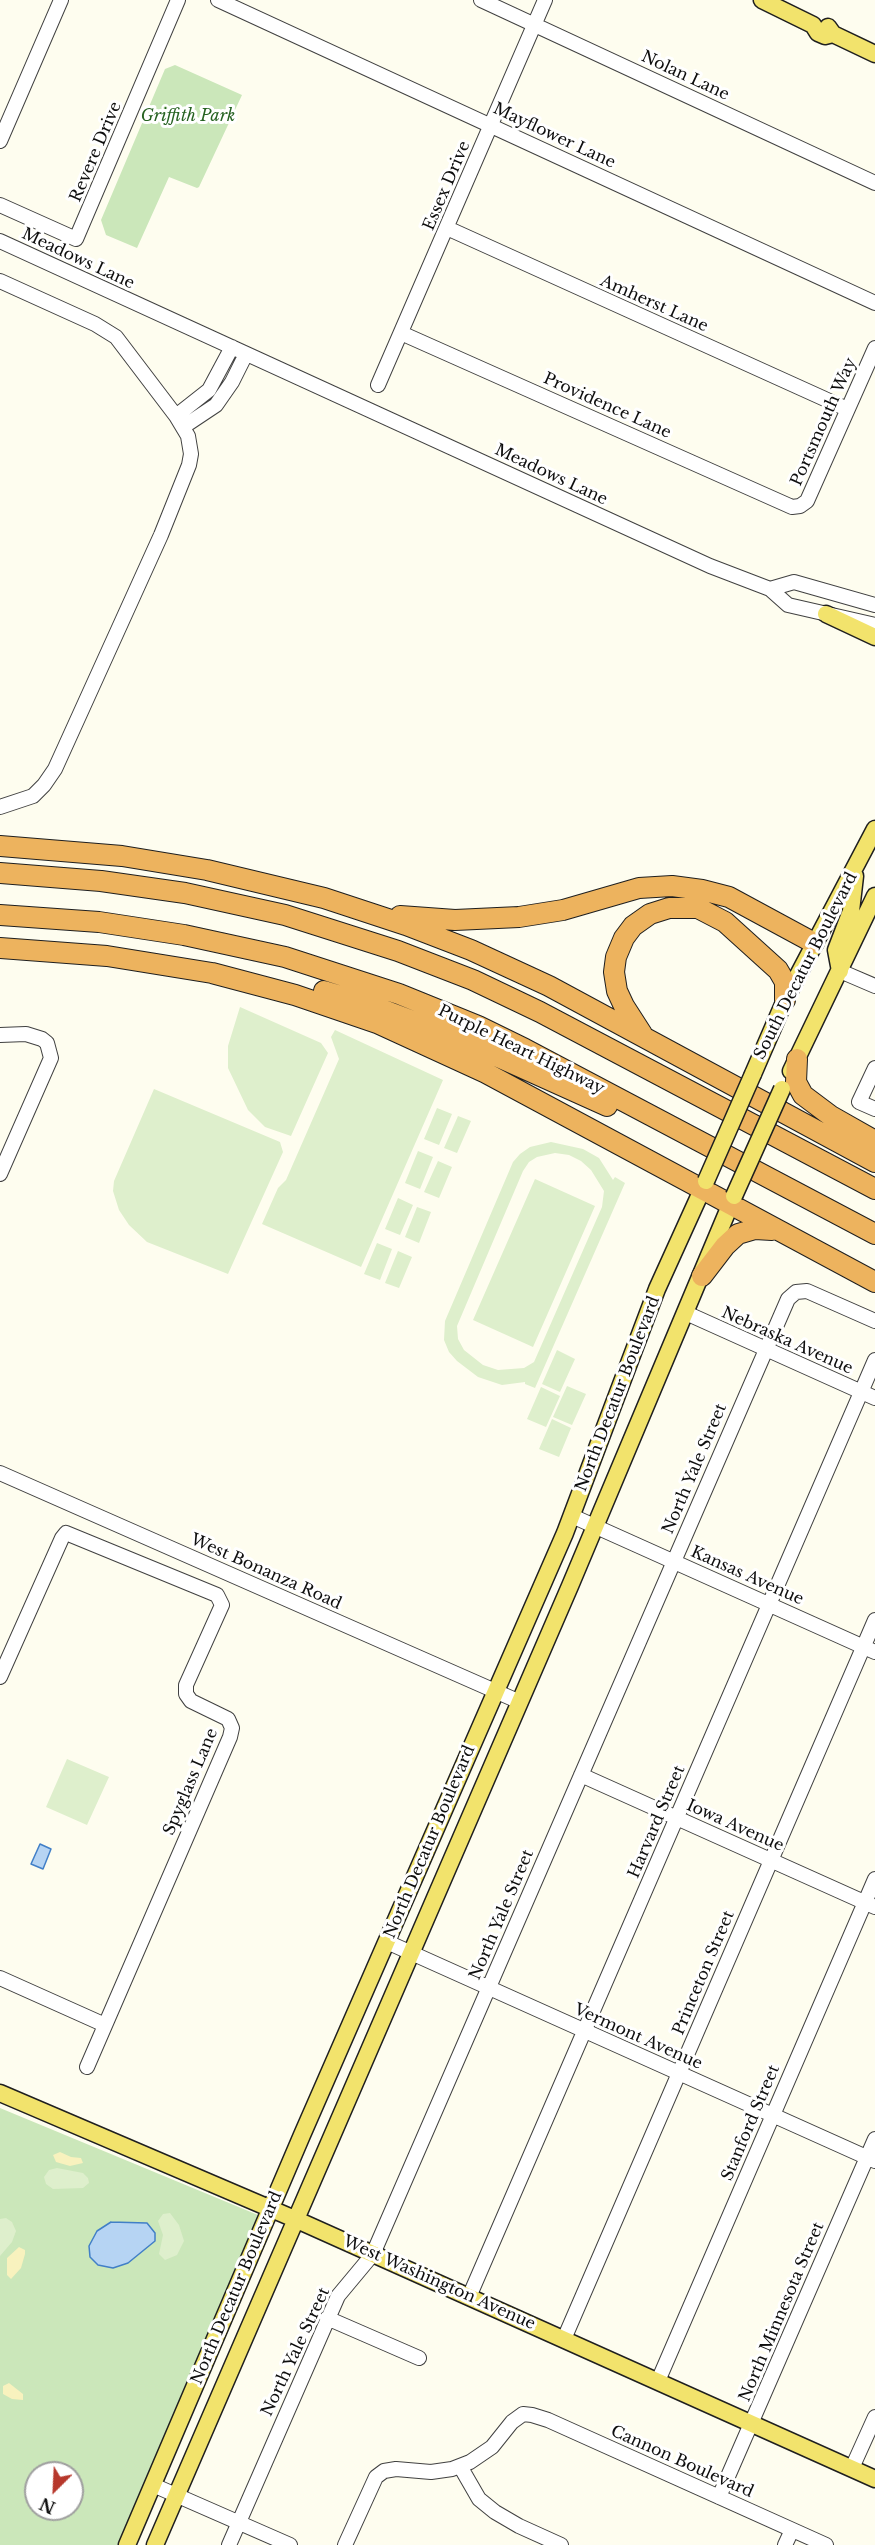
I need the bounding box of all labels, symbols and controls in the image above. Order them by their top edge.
street label: Nolan Lane [638,47,732,105]
street label: Revere Drive [66,99,126,205]
street label: Mayflower Lane [490,99,618,173]
park label: Griffith Park [141,106,235,126]
street label: Essex Drive [420,138,474,234]
street label: Meadows Lane [19,225,137,293]
street label: Amherst Lane [597,272,711,336]
street label: Portsmouth Way [787,355,861,489]
street label: Providence Lane [540,369,674,443]
street label: Meadows Lane [492,441,610,509]
street label: South Decatur Boulevard [750,869,862,1063]
street label: Purple Heart Highway [435,1001,607,1099]
street label: North Decatur Boulevard [572,1294,664,1494]
street label: Nebraska Avenue [718,1303,856,1379]
street label: North Yale Street [659,1401,731,1537]
street label: West Bonanza Road [188,1530,344,1614]
street label: Kansas Avenue [688,1543,806,1609]
street label: Spyglass Lane [160,1726,222,1838]
street label: North Decatur Boulevard [381,1743,479,1941]
street label: Harvard Street [625,1763,689,1881]
street label: Iowa Avenue [683,1796,787,1856]
street label: North Yale Street [466,1847,538,1983]
street label: Princeton Street [669,1908,739,2038]
street label: Vermont Avenue [571,2000,705,2074]
street label: Stanford Street [718,2062,784,2184]
street label: North Decatur Boulevard [188,2189,286,2387]
street label: North Minnesota Street [735,2219,829,2405]
street label: West Washington Avenue [340,2232,538,2334]
street label: North Yale Street [258,2285,334,2419]
street label: Cannon Boulevard [608,2422,756,2502]
north arrow [24,2461,84,2521]
text: N [37,2493,58,2518]

